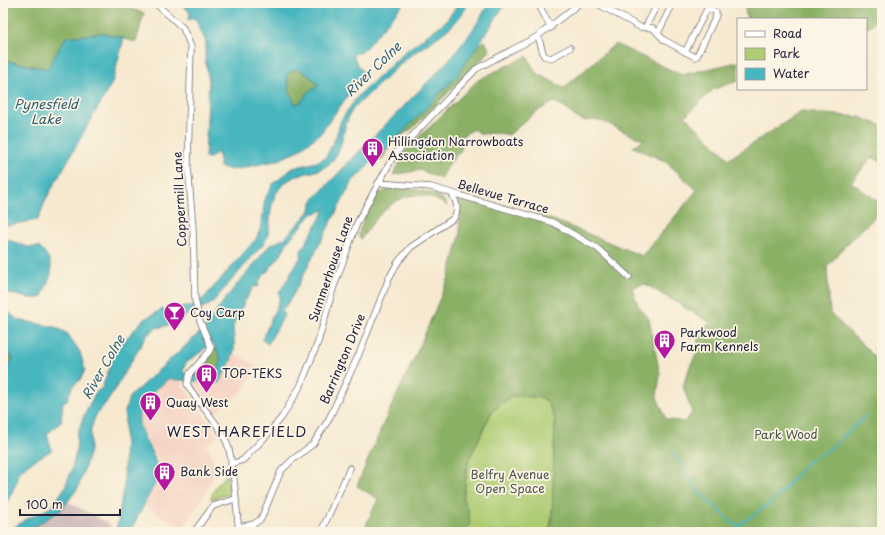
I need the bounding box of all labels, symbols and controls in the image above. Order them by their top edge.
legend [737,18,867,90]
text: Road [773,24,802,42]
water label: River Colne [340,36,406,100]
text: Park [773,44,800,62]
text: Water [773,64,810,82]
water label: Pynesfield Lake [14,94,80,128]
place label: Hillingdon Narrowboats Association [388,132,524,164]
building icon: Hillingdon Narrowboats Association [359,136,385,169]
street label: Coppermill Lane [167,151,190,247]
street label: Bellevue Terrace [455,174,551,218]
street label: Summerhouse Lane [303,213,357,324]
bar icon: Coy Carp [162,300,188,333]
place label: Coy Carp [190,303,245,321]
street label: Barrington Drive [315,311,369,407]
place label: Parkwood Farm Kennels [680,323,759,355]
building icon: Parkwood Farm Kennels [652,327,678,360]
water label: River Colne [76,330,129,402]
building icon: TOP-TEKS [194,361,220,394]
place label: TOP-TEKS [222,364,282,382]
building icon: Quay West [138,390,164,423]
place label: Quay West [166,393,229,411]
district label: WEST HAREFIELD [167,421,307,442]
park label: Park Wood [754,425,818,443]
building icon: Bank Side [152,459,178,492]
place label: Bank Side [180,462,238,480]
park label: Belfry Avenue Open Space [471,465,550,497]
scale bar [20,491,120,517]
text: 100 m [26,495,63,513]

